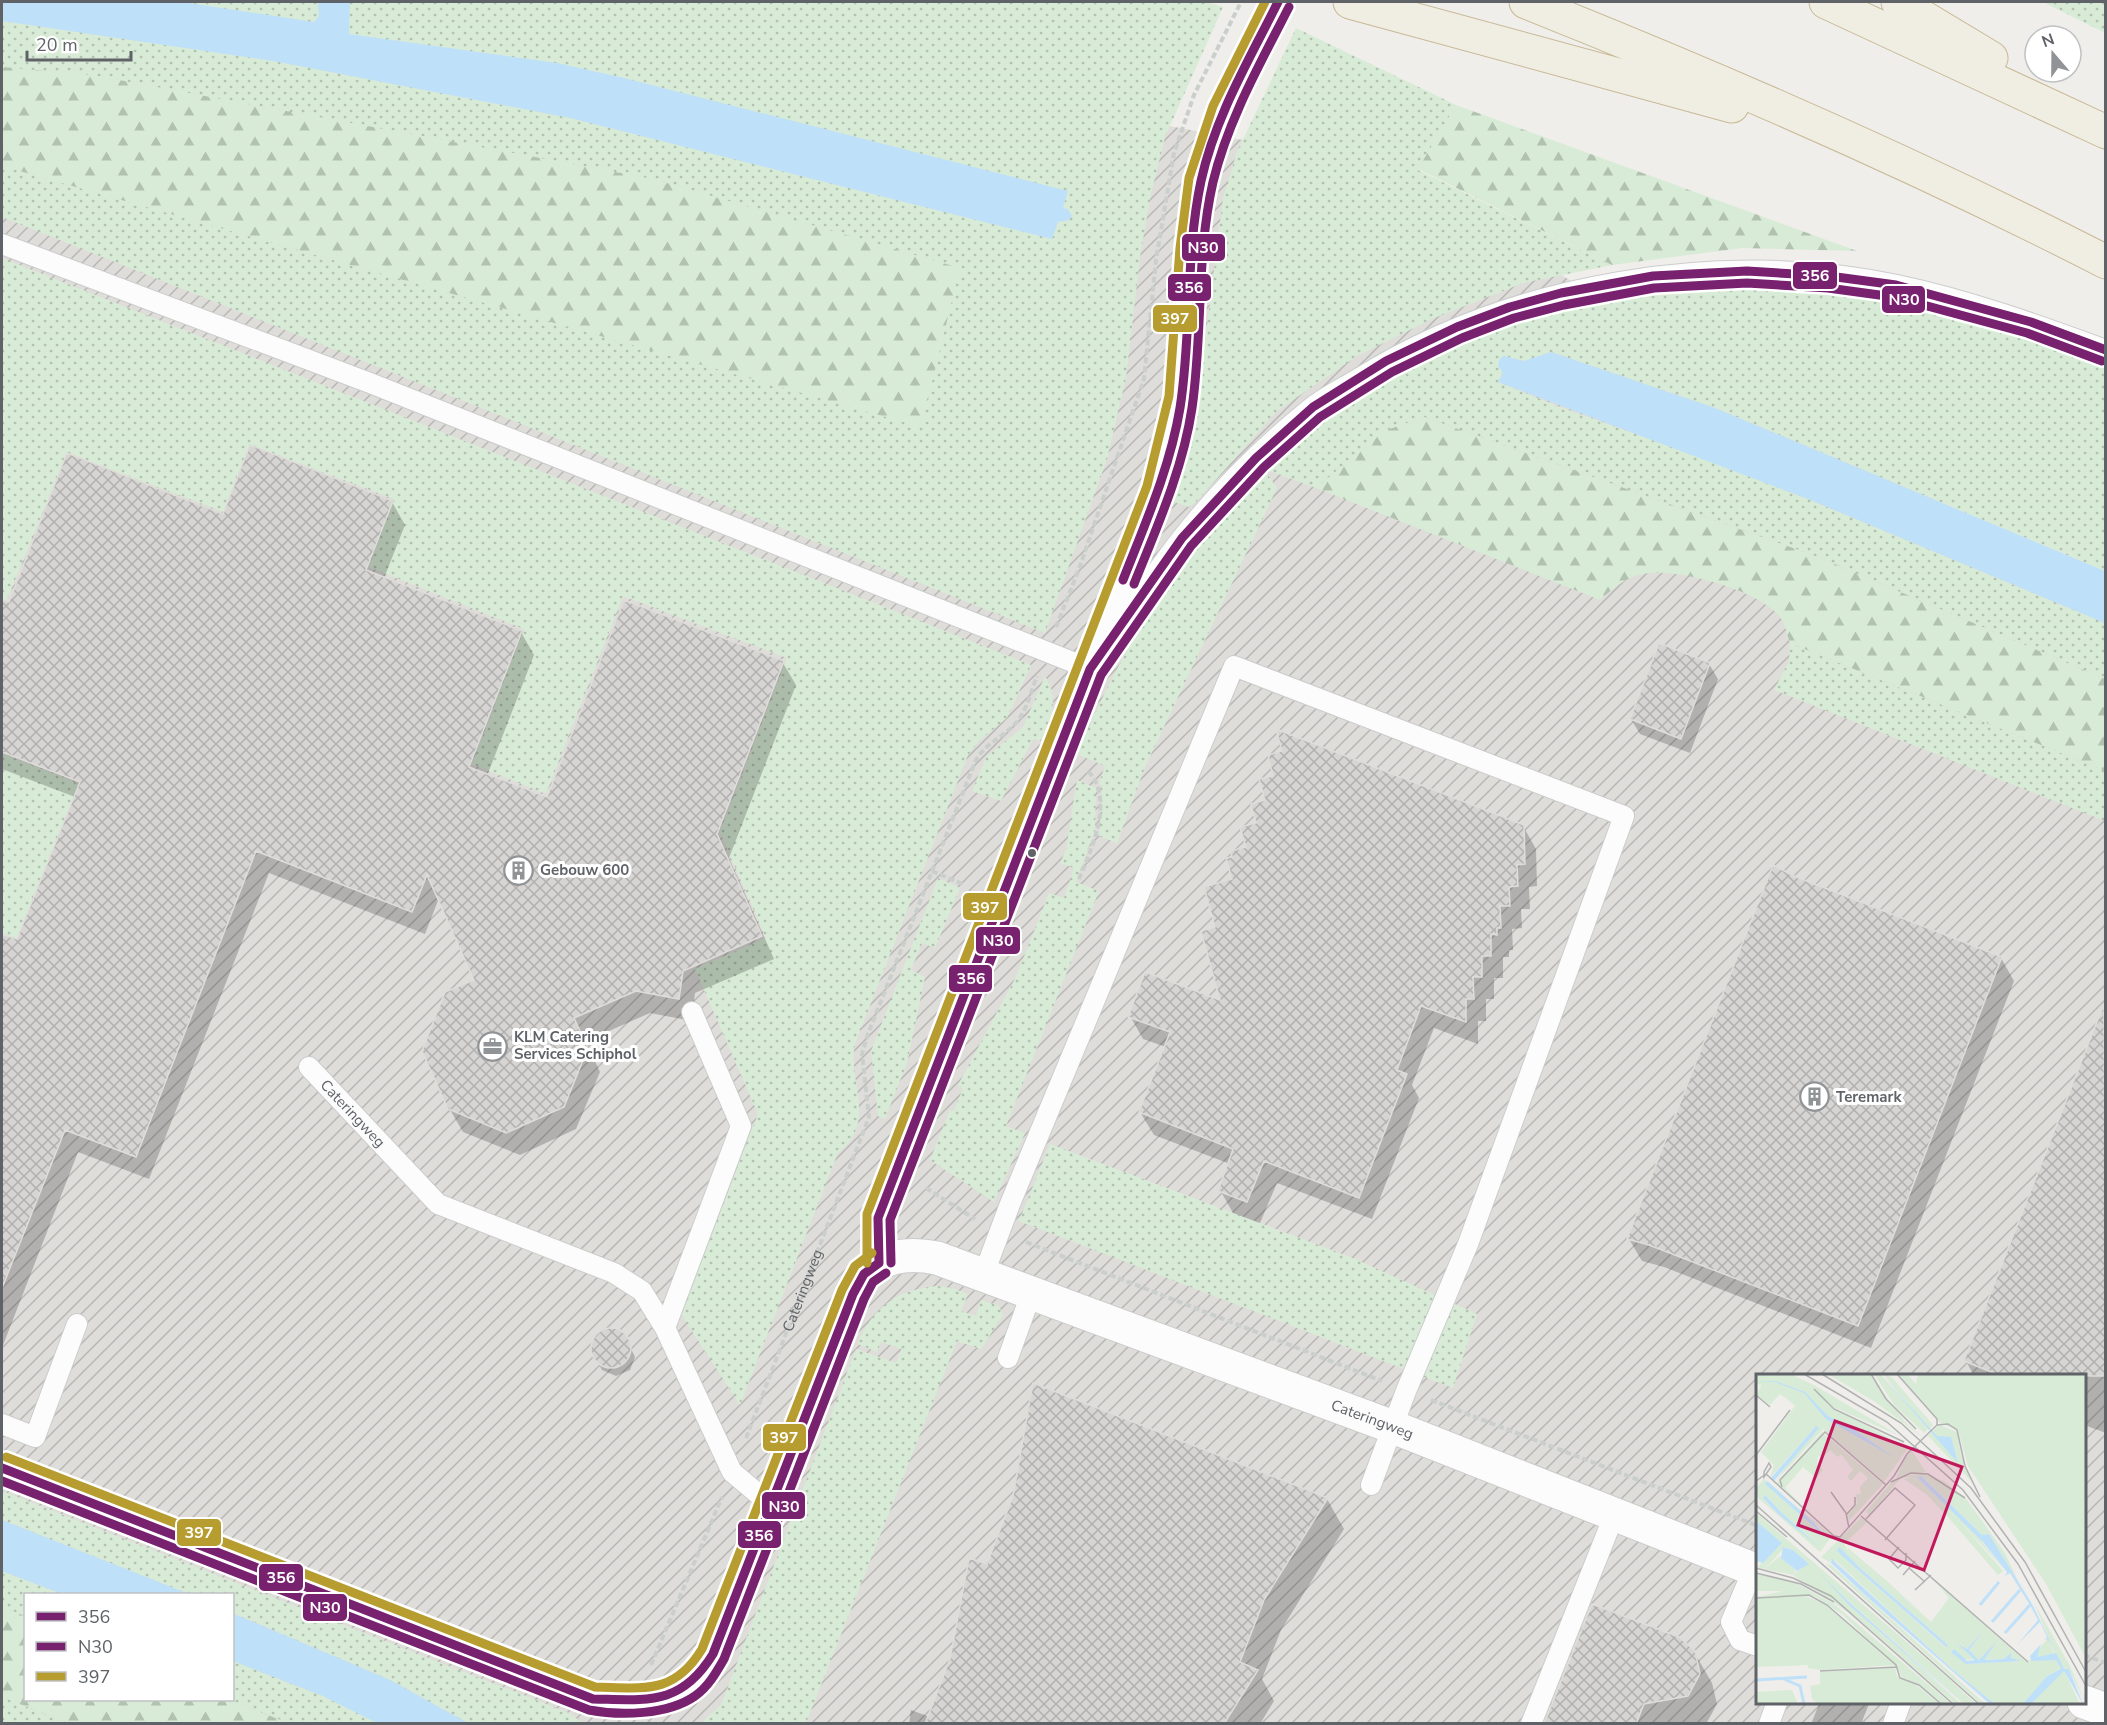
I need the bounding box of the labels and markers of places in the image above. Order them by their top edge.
unlabelled marker [1026,847,1038,859]
building icon: Gebouw 600 [503,854,535,886]
place label: Gebouw 600 [540,860,629,880]
place label: KLM Catering Services Schiphol [514,1027,637,1064]
office icon: KLM Catering Services Schiphol [477,1030,509,1062]
building icon: Teremark [1799,1081,1831,1113]
place label: Teremark [1836,1087,1902,1107]

